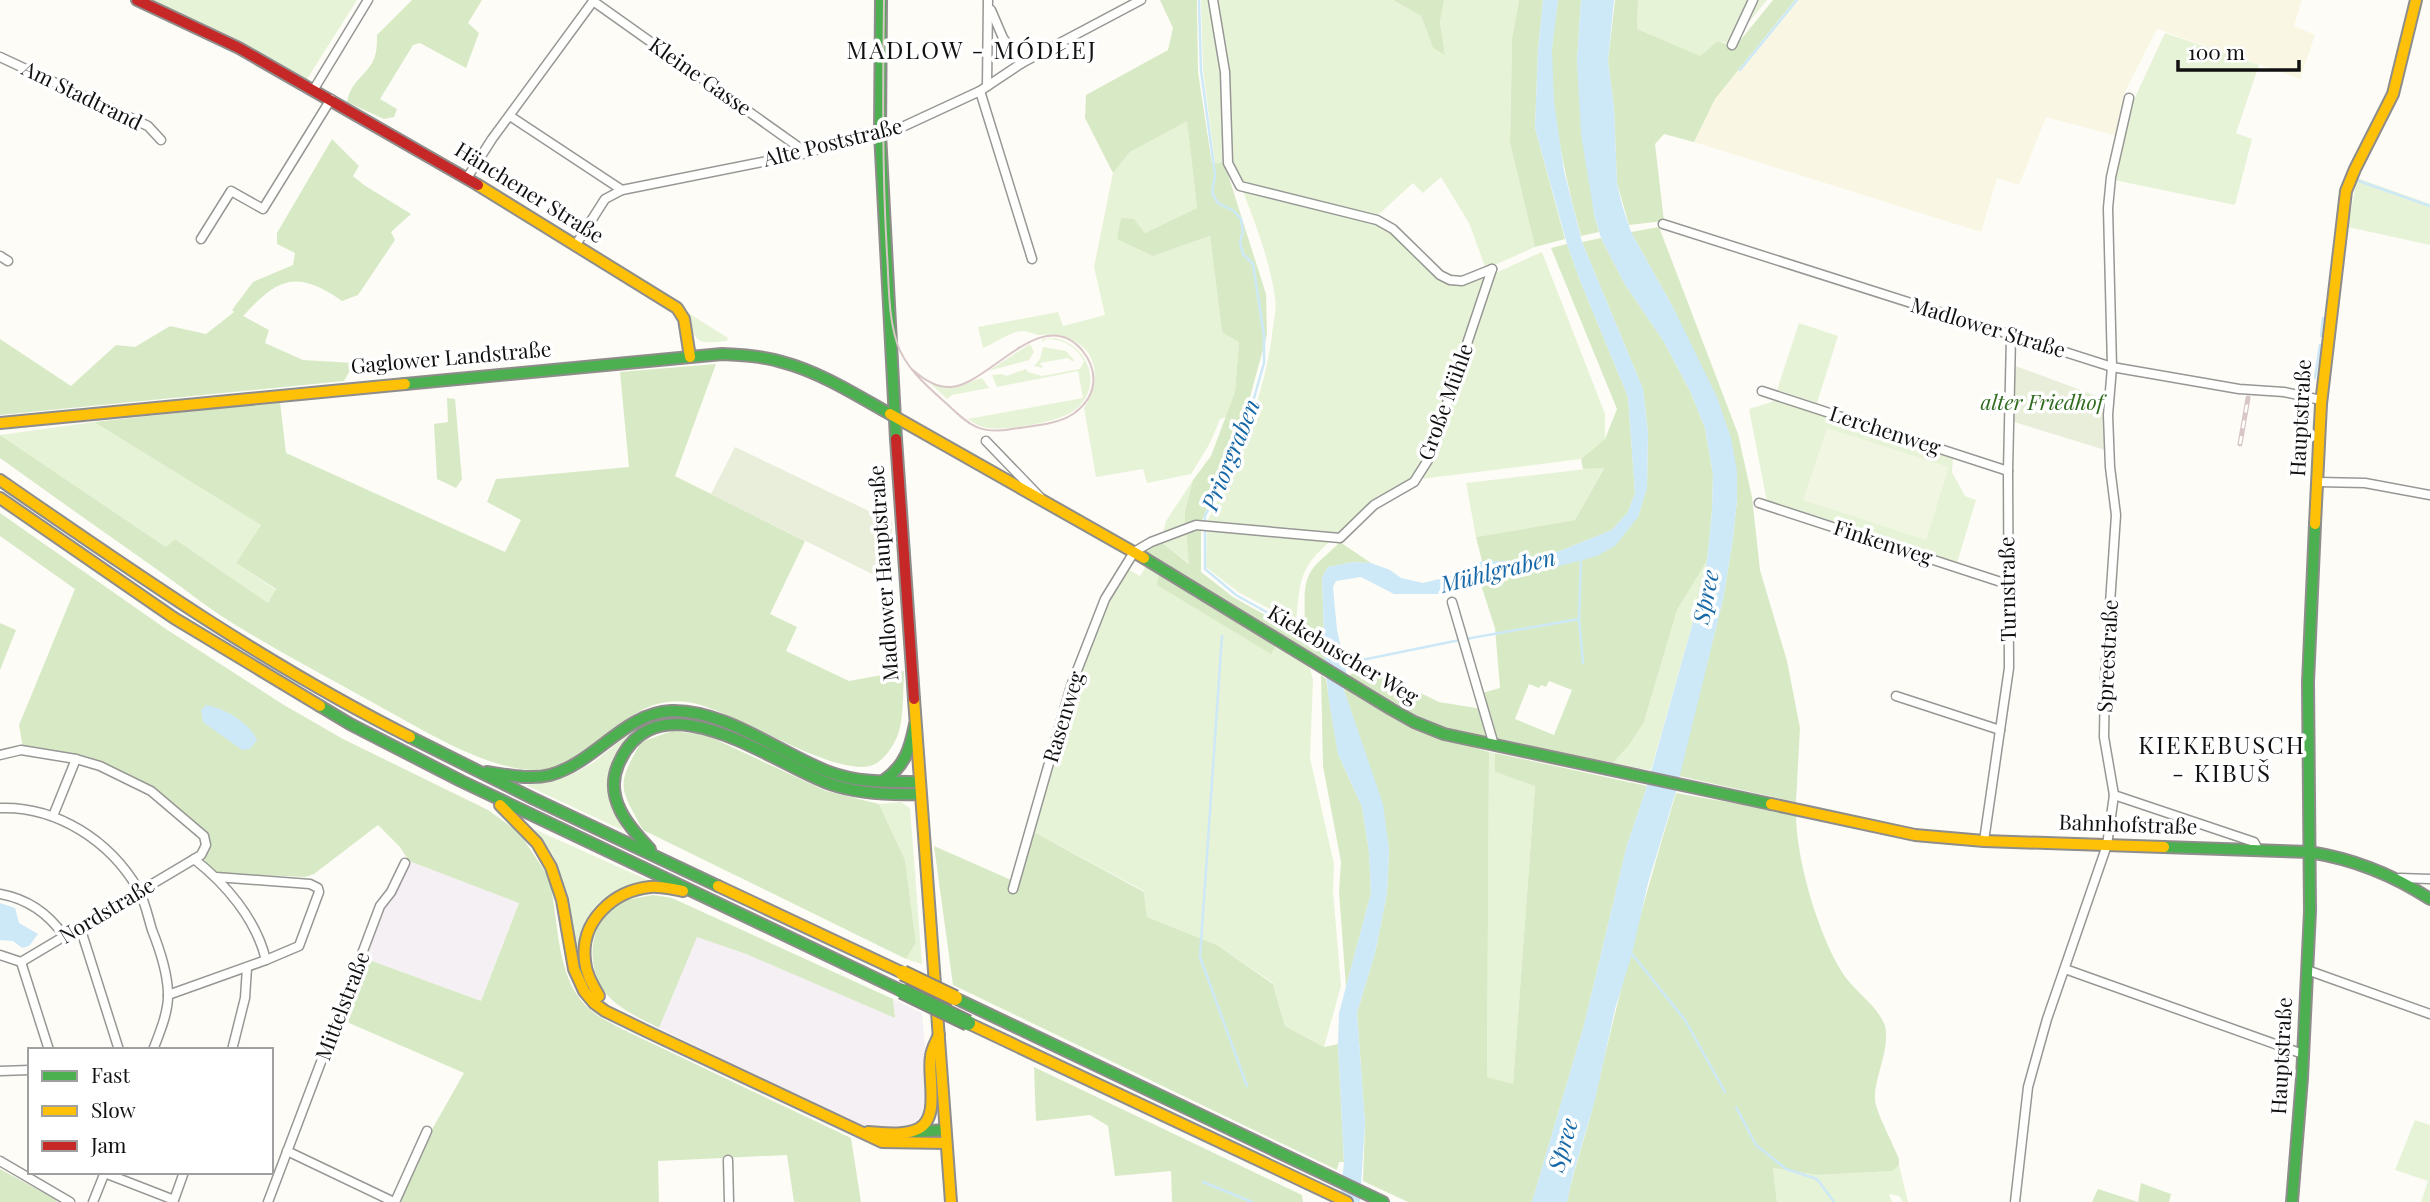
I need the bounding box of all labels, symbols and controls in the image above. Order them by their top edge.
scale bar [2178,28,2299,72]
street label: Kleine Gasse [644,30,758,121]
district label: MADLOW - MÓDŁEJ [846,33,1098,65]
text: 100 m [2188,37,2245,65]
street label: Am Stadtrand [17,53,148,135]
street label: Alte Poststraße [759,110,905,172]
street label: Hänchener Straße [450,134,610,248]
street label: Madlower Straße [1908,289,2069,363]
street label: Gaglower Landstraße [349,333,552,379]
street label: Große Mühle [1410,339,1478,464]
street label: Hauptstraße [2282,358,2316,477]
park label: alter Friedhof [1981,387,2108,415]
water label: Priorgraben [1193,394,1266,516]
street label: Lerchenweg [1827,398,1945,460]
street label: Madlower Hauptstraße [860,464,904,682]
street label: Finkenweg [1831,512,1937,570]
street label: Turnstraße [1991,536,2021,642]
water label: Mühlgraben [1436,540,1559,599]
water label: Spree [1684,567,1725,627]
street label: Kiekebuscher Weg [1263,597,1425,709]
street label: Spreestraße [2089,599,2123,713]
street label: Rasenweg [1035,667,1089,766]
district label: KIEKEBUSCH - KIBUŠ [2138,728,2306,788]
street label: Bahnhofstraße [2058,807,2198,839]
street label: Nordstraße [53,870,159,949]
street label: Mittelstraße [308,947,375,1064]
street label: Hauptstraße [2263,996,2297,1115]
legend [28,1048,273,1174]
text: Fast [91,1060,130,1088]
text: Slow [91,1095,136,1123]
water label: Spree [1539,1114,1584,1176]
text: Jam [90,1130,127,1158]

